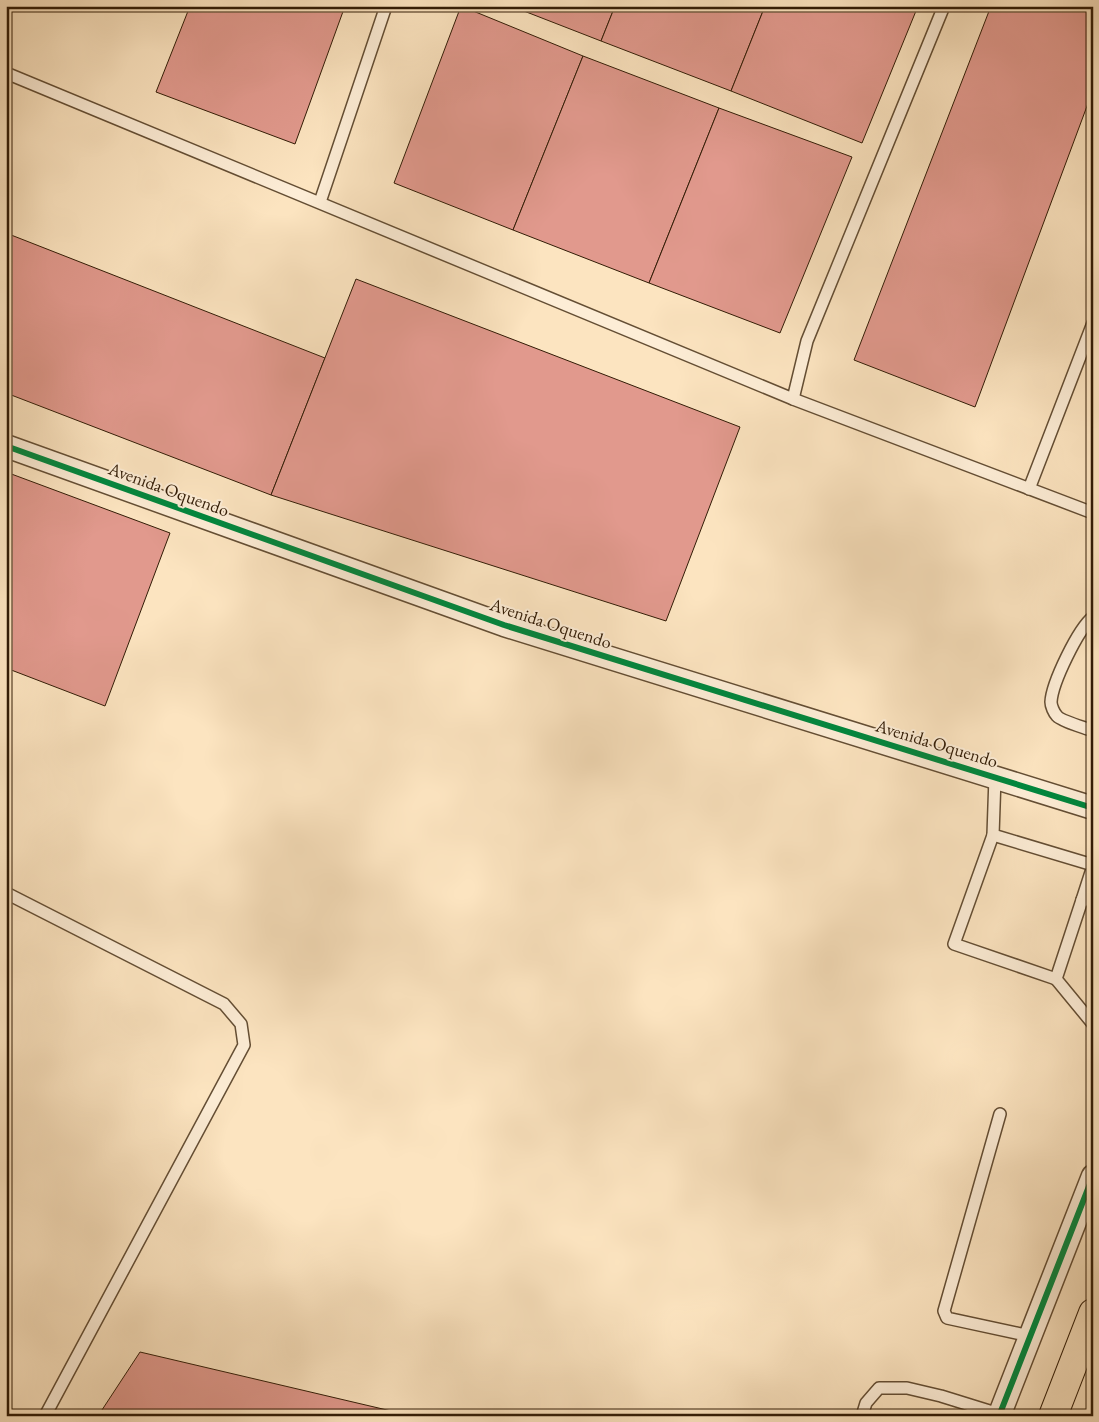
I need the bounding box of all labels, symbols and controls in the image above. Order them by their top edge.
street label: Avenida Oquendo [105,456,232,521]
street label: Avenida Oquendo [486,592,615,654]
street label: Avenida Oquendo [872,713,1001,773]

